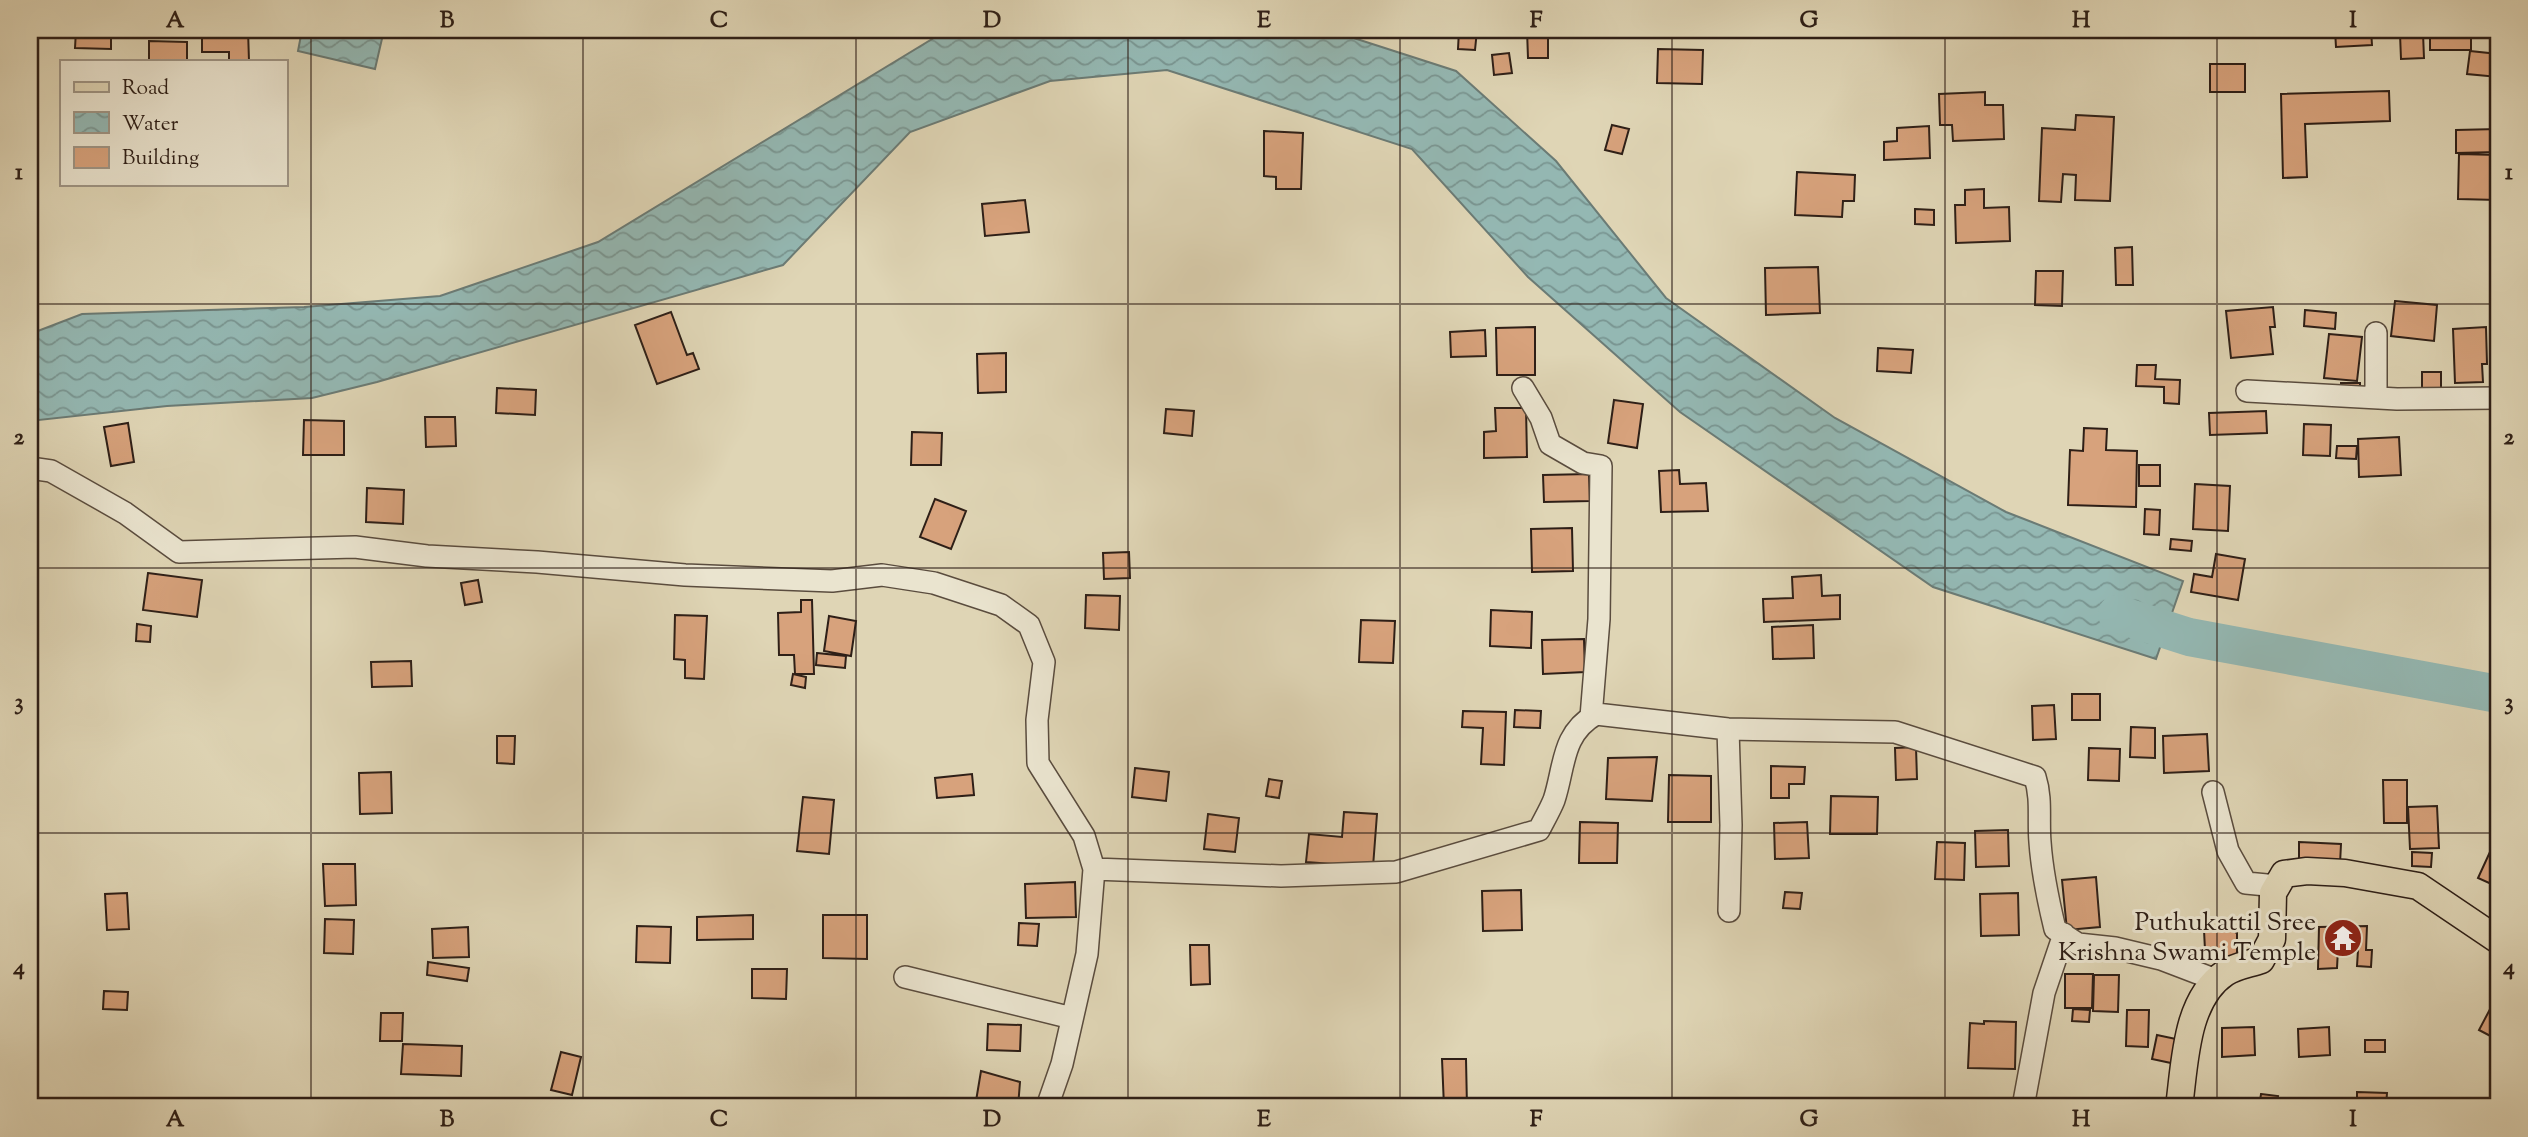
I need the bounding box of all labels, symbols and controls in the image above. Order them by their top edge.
text: A [166,5,185,38]
text: B [440,5,455,38]
text: C [710,5,728,38]
text: D [983,5,1001,38]
text: E [1257,5,1271,38]
text: F [1530,5,1543,38]
text: G [1800,5,1819,38]
text: H [2072,5,2091,38]
text: I [2349,5,2357,38]
legend [60,60,287,186]
text: Road [122,74,169,104]
text: Water [122,110,179,140]
text: Building [122,144,199,174]
text: 1 [15,157,23,190]
text: 1 [2505,157,2513,190]
text: 2 [14,422,25,455]
text: 2 [2504,422,2515,455]
text: 3 [14,687,24,720]
text: 3 [2504,687,2514,720]
place label: Puthukattil Sree Krishna Swami Temple [2058,905,2316,972]
temple icon: Puthukattil Sree Krishna Swami Temple [2322,917,2364,959]
text: 4 [12,952,25,985]
text: 4 [2502,952,2515,985]
text: A [166,1104,185,1137]
text: B [440,1104,455,1137]
text: C [710,1104,728,1137]
text: D [983,1104,1001,1137]
text: E [1257,1104,1271,1137]
text: F [1530,1104,1543,1137]
text: G [1800,1104,1819,1137]
text: H [2072,1104,2091,1137]
text: I [2349,1104,2357,1137]

